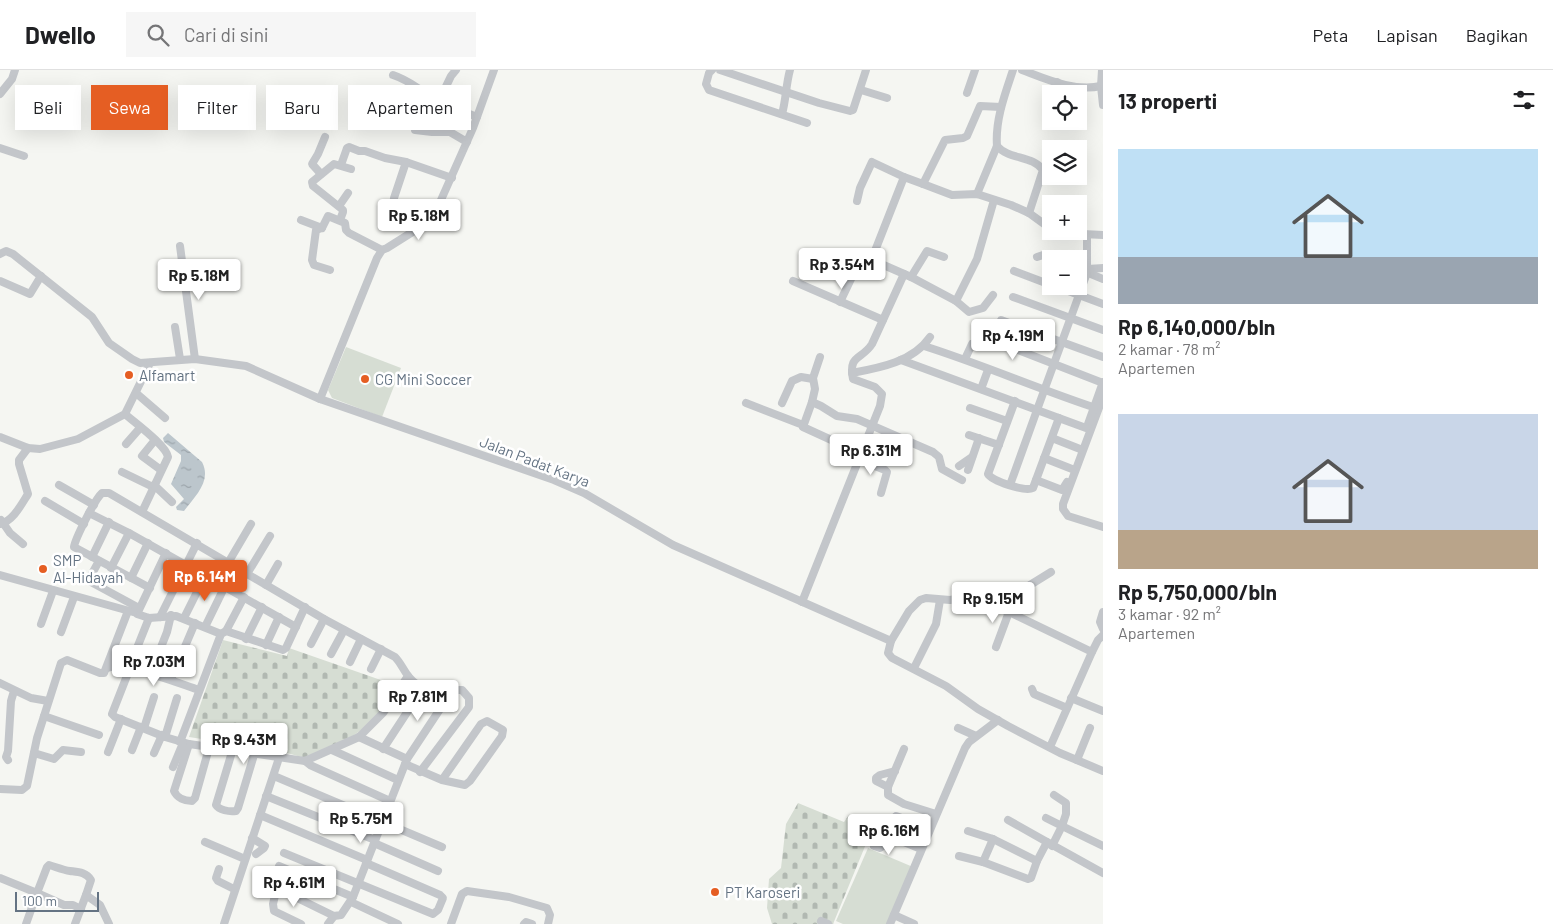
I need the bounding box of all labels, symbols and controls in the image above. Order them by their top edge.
search box [126,12,476,57]
text: Dwello [25,20,96,49]
icon: search [144,21,172,49]
text: Cari di sini [184,23,269,46]
text: Peta [1313,24,1348,46]
text: Lapisan [1376,24,1438,46]
text: Bagikan [1466,24,1528,46]
chip: Beli [15,85,81,130]
chip: Sewa [91,85,168,130]
chip: Filter [178,85,256,130]
chip: Baru [266,85,338,130]
chip: Apartemen [348,85,471,130]
map controls [1042,85,1087,295]
button: locate [1042,85,1087,130]
icon: filters [1510,86,1538,114]
text: 13 properti [1118,88,1217,113]
button: layers [1042,140,1087,185]
icon: home [1283,181,1373,271]
button: + [1042,195,1087,240]
pin: Rp 5.18M [367,198,471,241]
text: Rp 5.18M [389,205,449,224]
pin: Rp 3.54M [790,248,894,290]
button: − [1042,250,1087,295]
text: Rp 3.54M [810,254,874,273]
pin: Rp 5.18M [147,258,251,301]
text: Rp 5.18M [169,265,229,284]
text: Rp 6,140,000/bln [1118,314,1275,339]
pin: Rp 4.19M [961,318,1065,361]
text: Rp 4.19M [982,325,1044,344]
text: 2 kamar · 78 m² [1118,339,1220,358]
text: Apartemen [1118,358,1195,377]
place label: Alfamart [139,366,196,384]
marker: Alfamart [123,369,135,381]
place label: CG Mini Soccer [375,370,472,388]
marker: CG Mini Soccer [359,373,371,385]
street label: Jalan Padat Karya [477,432,593,490]
pin: Rp 6.31M [819,434,923,476]
text: Rp 6.31M [841,440,901,459]
icon: home [1283,446,1373,536]
place label: SMP Al-Hidayah [53,551,123,586]
pin: Rp 6.14M [153,560,257,602]
marker: SMP Al-Hidayah [37,563,49,575]
text: Rp 6.14M [174,566,236,585]
text: Rp 5,750,000/bln [1118,579,1277,604]
pin: Rp 9.15M [941,582,1045,624]
text: Rp 9.15M [963,588,1023,607]
text: 3 kamar · 92 m² [1118,604,1221,623]
text: Apartemen [1118,623,1195,642]
pin: Rp 7.03M [102,644,206,687]
text: Rp 7.03M [123,651,185,670]
pin: Rp 7.81M [366,680,470,722]
text: Rp 7.81M [389,686,447,705]
pin: Rp 9.43M [192,722,296,765]
text: Rp 9.43M [212,729,276,748]
pin: Rp 5.75M [309,802,413,844]
text: Rp 5.75M [329,808,393,827]
pin: Rp 6.16M [837,814,941,856]
text: Rp 6.16M [859,820,919,839]
pin: Rp 4.61M [242,866,346,908]
text: Rp 4.61M [263,872,325,891]
place label: PT Karoseri [725,883,800,901]
marker: PT Karoseri [709,886,721,898]
scale bar [15,889,99,912]
text: 100 m [22,892,57,909]

